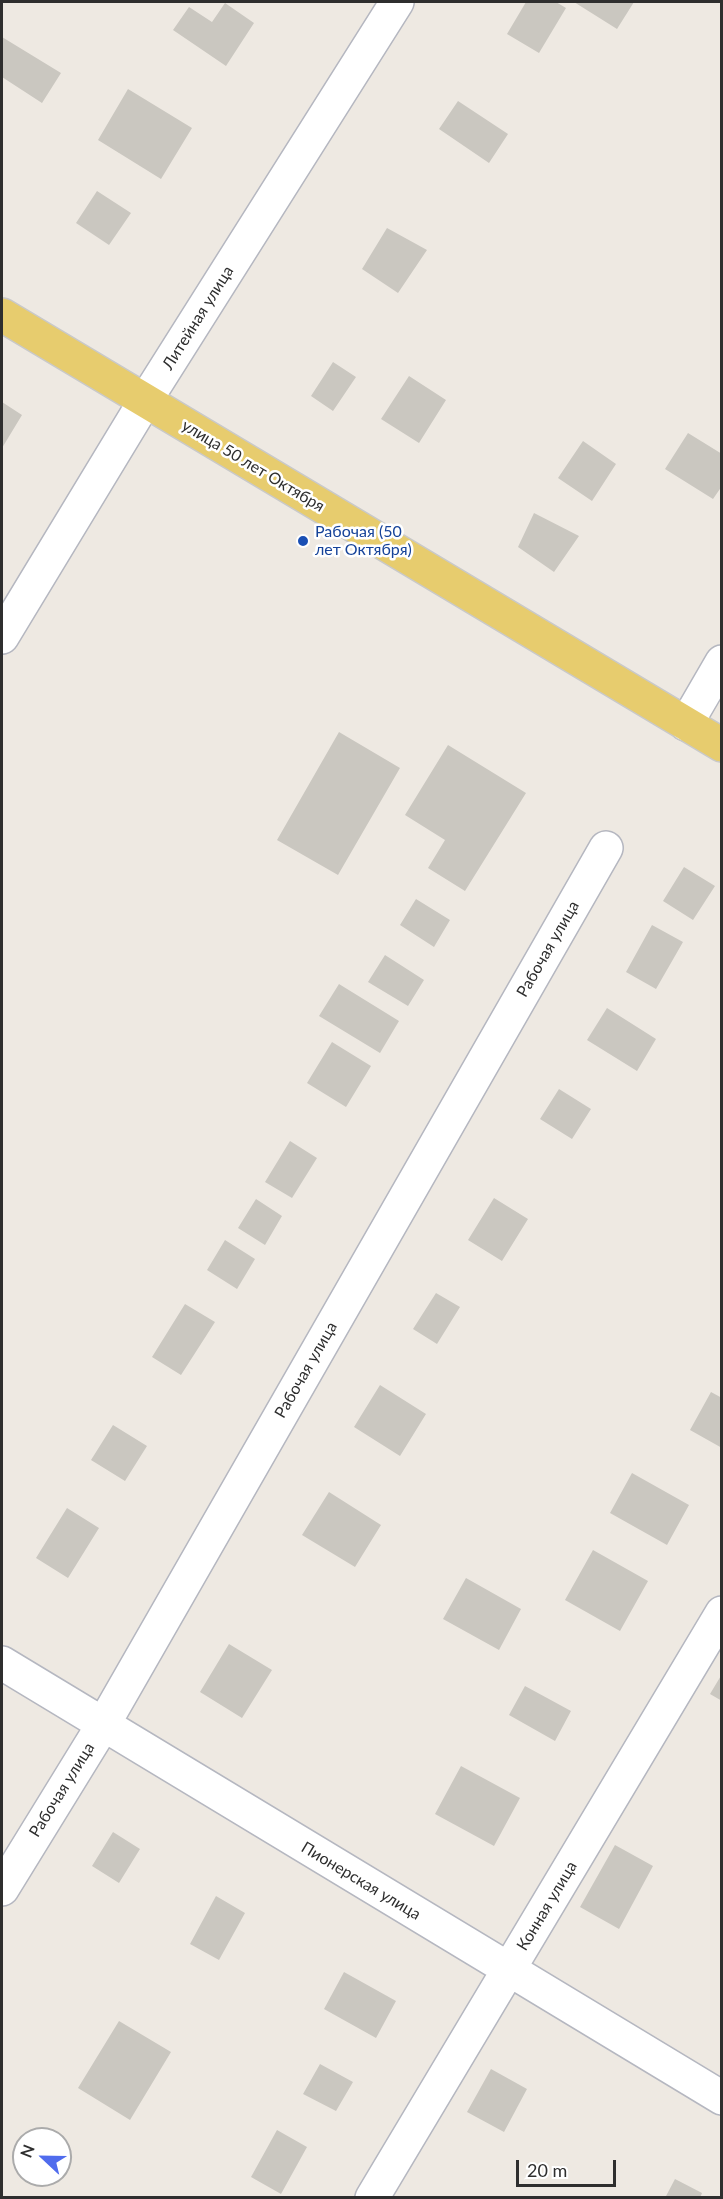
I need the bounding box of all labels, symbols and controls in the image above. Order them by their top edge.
street label: Литейная улица [158,263,238,373]
street label: улица 50 лет Октября [178,416,328,516]
place label: Рабочая (50 лет Октября) [315,522,412,560]
marker: Рабочая (50 лет Октября) [296,534,310,548]
street label: Рабочая улица [513,898,583,1000]
street label: Рабочая улица [271,1319,341,1421]
street label: Рабочая улица [25,1739,99,1841]
street label: Пионерская улица [298,1838,424,1924]
street label: Конная улица [513,1858,581,1954]
north arrow [12,2127,72,2187]
text: N [16,2142,38,2160]
scale bar [519,2148,620,2186]
text: 20 m [527,2159,567,2181]

